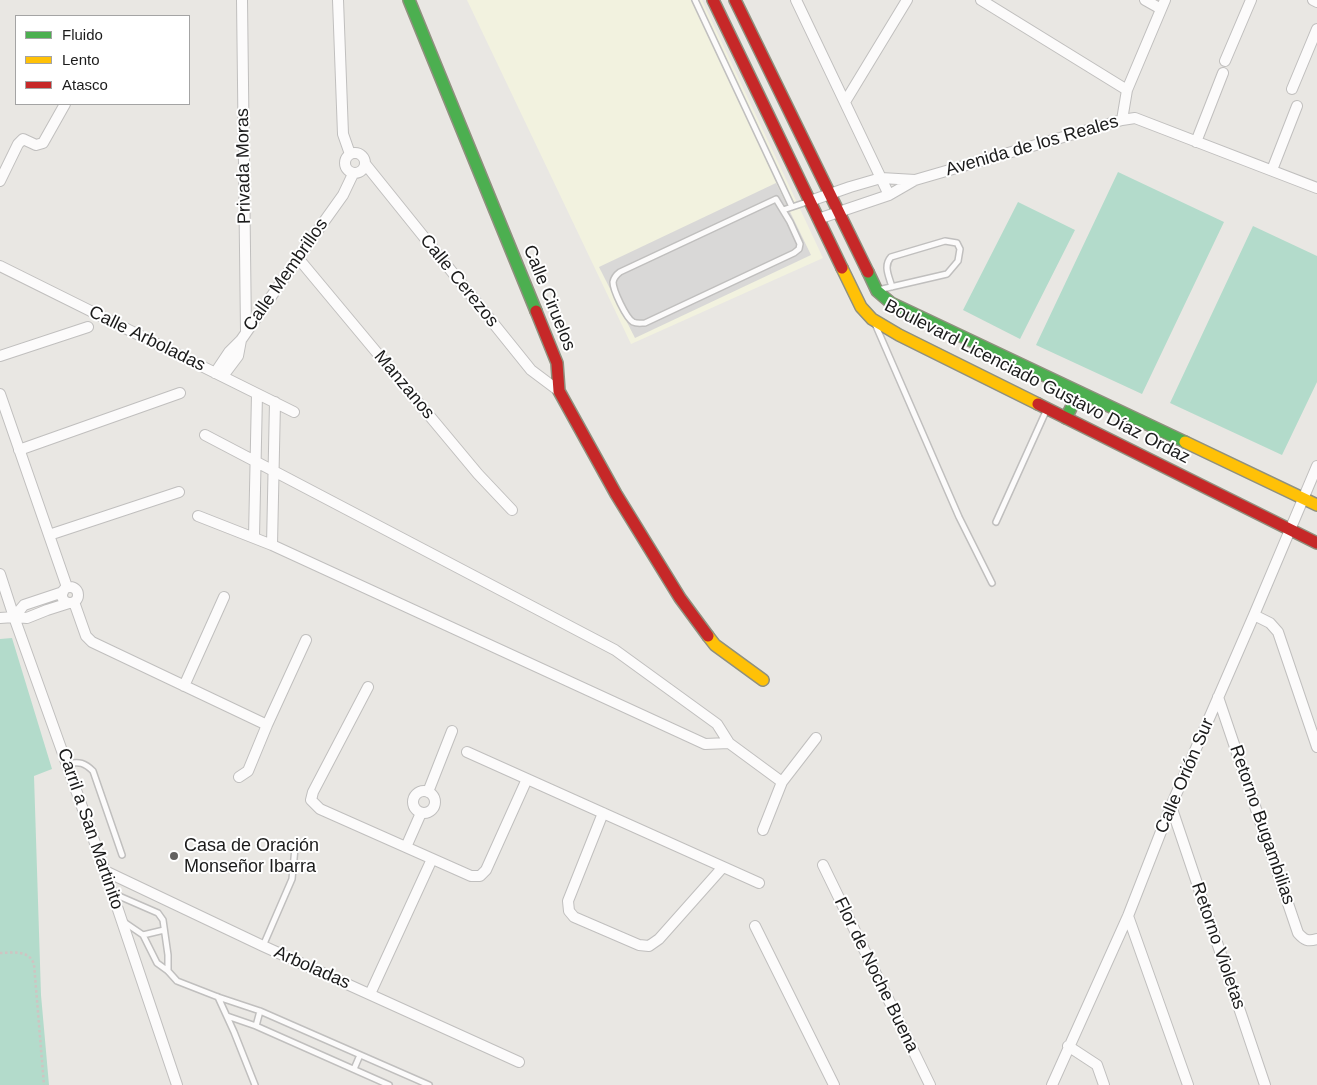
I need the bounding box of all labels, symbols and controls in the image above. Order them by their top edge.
legend [15,15,190,105]
text: Fluido [62,26,103,43]
text: Lento [62,51,100,68]
text: Atasco [62,76,108,93]
street label: Privada Moras [232,108,256,224]
street label: Avenida de los Reales [943,111,1121,181]
street label: Calle Membrillos [239,214,333,336]
street label: Calle Cerezos [415,230,503,332]
street label: Calle Ciruelos [518,242,580,354]
street label: Boulevard Licenciado Gustavo Díaz Ordaz [881,295,1193,469]
street label: Calle Arboladas [85,301,209,377]
street label: Manzanos [369,346,439,424]
street label: Calle Orión Sur [1151,715,1219,837]
street label: Retorno Bugambilias [1225,742,1299,908]
street label: Carril a San Martinito [52,746,128,912]
place label: Casa de Oración Monseñor Ibarra [184,835,319,878]
marker: Casa de Oración Monseñor Ibarra [168,850,180,862]
street label: Retorno Violetas [1186,880,1250,1012]
street label: Flor de Noche Buena [829,894,923,1056]
street label: Arboladas [271,942,353,994]

